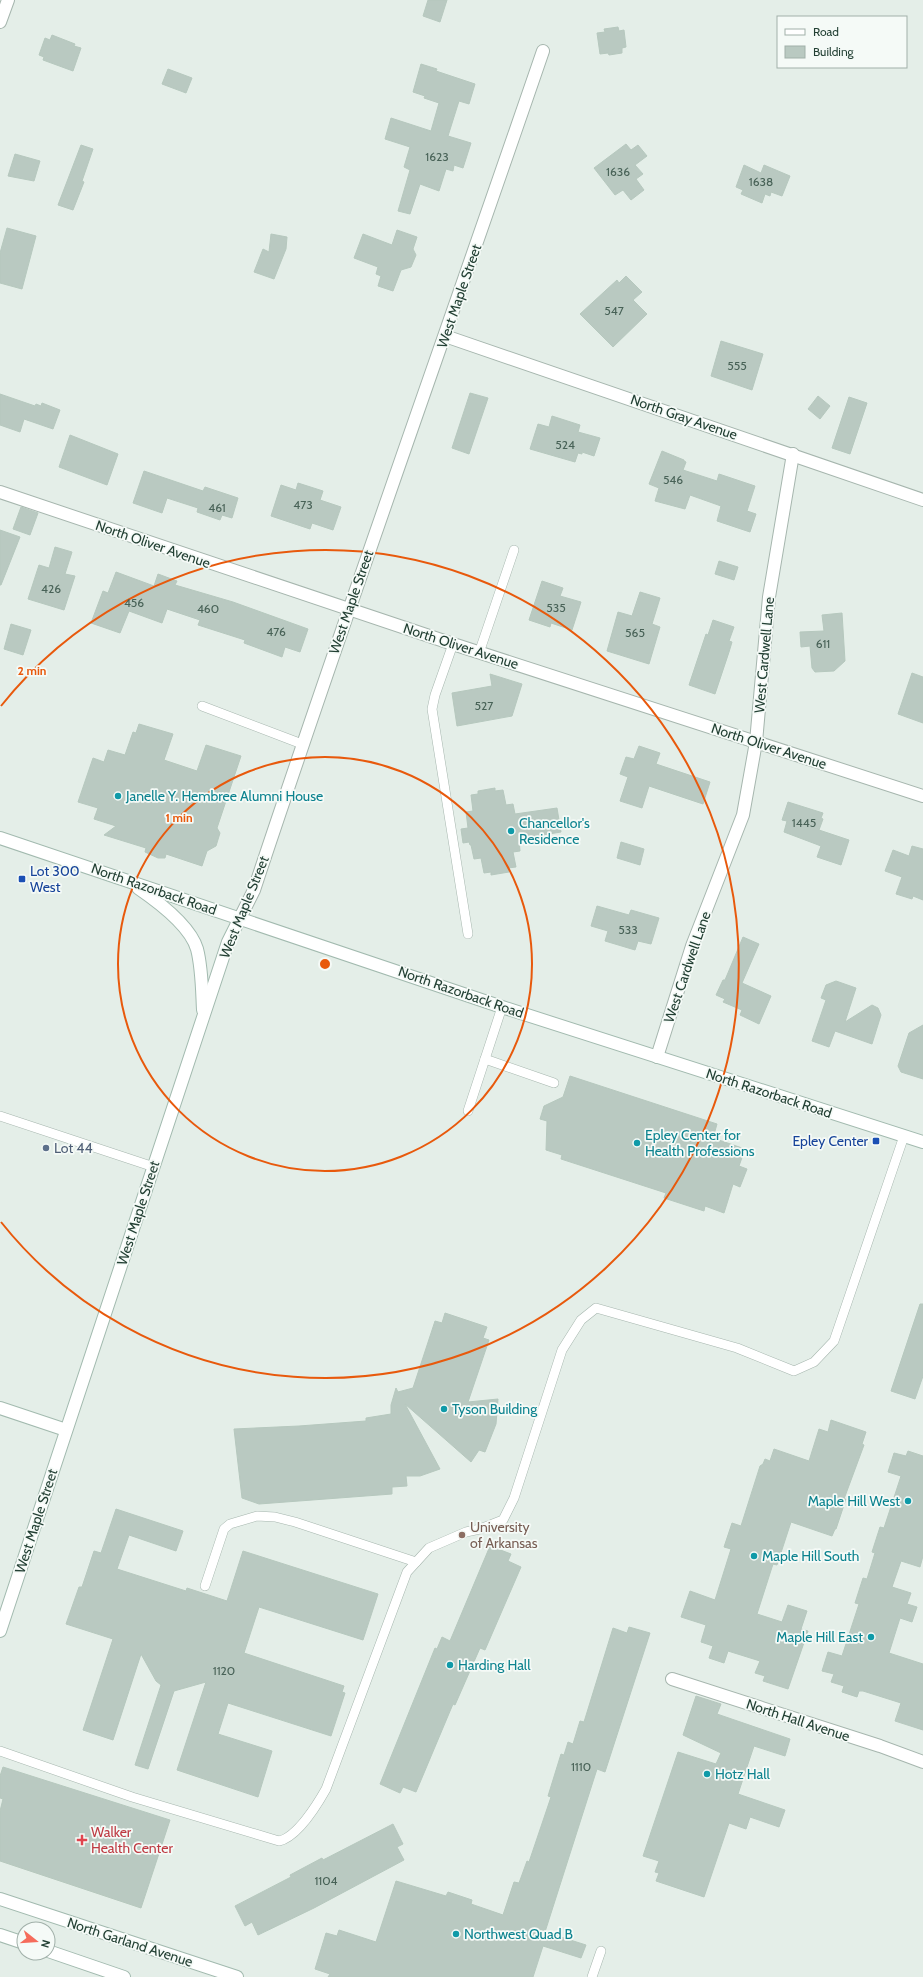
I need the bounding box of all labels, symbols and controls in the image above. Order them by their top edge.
legend [777,16,907,68]
text: Road [813,24,839,39]
text: Building [813,44,855,59]
house number: 1623 [425,149,449,164]
house number: 1636 [606,164,630,179]
house number: 1638 [749,174,773,189]
street label: West Maple Street [433,241,485,350]
house number: 547 [604,303,624,318]
house number: 555 [727,358,747,373]
street label: North Gray Avenue [628,390,740,444]
house number: 524 [555,437,575,452]
house number: 546 [663,472,683,487]
house number: 473 [293,497,313,512]
house number: 461 [208,500,226,515]
street label: North Oliver Avenue [93,516,213,572]
street label: West Maple Street [325,547,377,656]
house number: 426 [41,581,61,596]
house number: 456 [124,595,144,610]
street label: West Cardwell Lane [750,596,778,714]
house number: 535 [546,600,566,615]
house number: 460 [197,601,219,616]
street label: North Oliver Avenue [401,619,521,673]
house number: 476 [266,624,286,639]
house number: 565 [625,625,645,640]
house number: 611 [816,636,830,651]
text: 2 min [18,663,46,678]
house number: 527 [475,698,493,713]
street label: North Oliver Avenue [709,719,829,773]
place label: Janelle Y. Hembree Alumni House [125,787,323,805]
marker: Janelle Y. Hembree Alumni House [113,791,123,801]
text: 1 min [165,810,193,825]
place label: Chancellor's Residence [519,814,590,848]
house number: 1445 [792,815,816,830]
marker: Chancellor's Residence [506,826,516,836]
street label: West Maple Street [215,853,273,961]
street label: North Razorback Road [89,859,219,919]
place label: Lot 300 West [30,862,80,896]
marker: Lot 300 West [17,874,27,884]
street label: West Cardwell Lane [660,909,714,1025]
house number: 533 [618,922,638,937]
centre of rings [318,957,332,971]
street label: North Razorback Road [396,962,526,1022]
street label: North Razorback Road [704,1064,834,1122]
place label: Epley Center for Health Professions [645,1126,755,1160]
place label: Epley Center [792,1132,869,1150]
marker: Epley Center [871,1136,881,1146]
marker: Epley Center for Health Professions [632,1138,642,1148]
place label: Lot 44 [54,1139,93,1157]
marker: Lot 44 [41,1143,51,1153]
street label: West Maple Street [113,1158,163,1268]
place label: Tyson Building [452,1400,538,1418]
marker: Tyson Building [439,1404,449,1414]
street label: West Maple Street [11,1466,61,1576]
place label: Maple Hill West [808,1492,900,1510]
marker: Maple Hill West [903,1496,913,1506]
place label: University of Arkansas [470,1518,538,1552]
marker: University of Arkansas [457,1530,467,1540]
place label: Maple Hill South [762,1547,859,1565]
marker: Maple Hill South [749,1551,759,1561]
place label: Maple Hill East [776,1628,863,1646]
marker: Maple Hill East [866,1632,876,1642]
place label: Harding Hall [458,1656,531,1674]
marker: Harding Hall [445,1660,455,1670]
house number: 1120 [213,1663,235,1678]
street label: North Hall Avenue [744,1695,852,1745]
house number: 1110 [571,1759,591,1774]
place label: Hotz Hall [715,1765,771,1783]
marker: Hotz Hall [702,1769,712,1779]
place label: Walker Health Center [91,1823,173,1857]
marker: Walker Health Center [76,1834,88,1846]
house number: 1104 [314,1873,338,1888]
street label: North Garland Avenue [65,1913,195,1971]
north arrow [16,1921,56,1961]
place label: Northwest Quad B [464,1925,573,1943]
marker: Northwest Quad B [451,1929,461,1939]
text: N [38,1938,53,1950]

